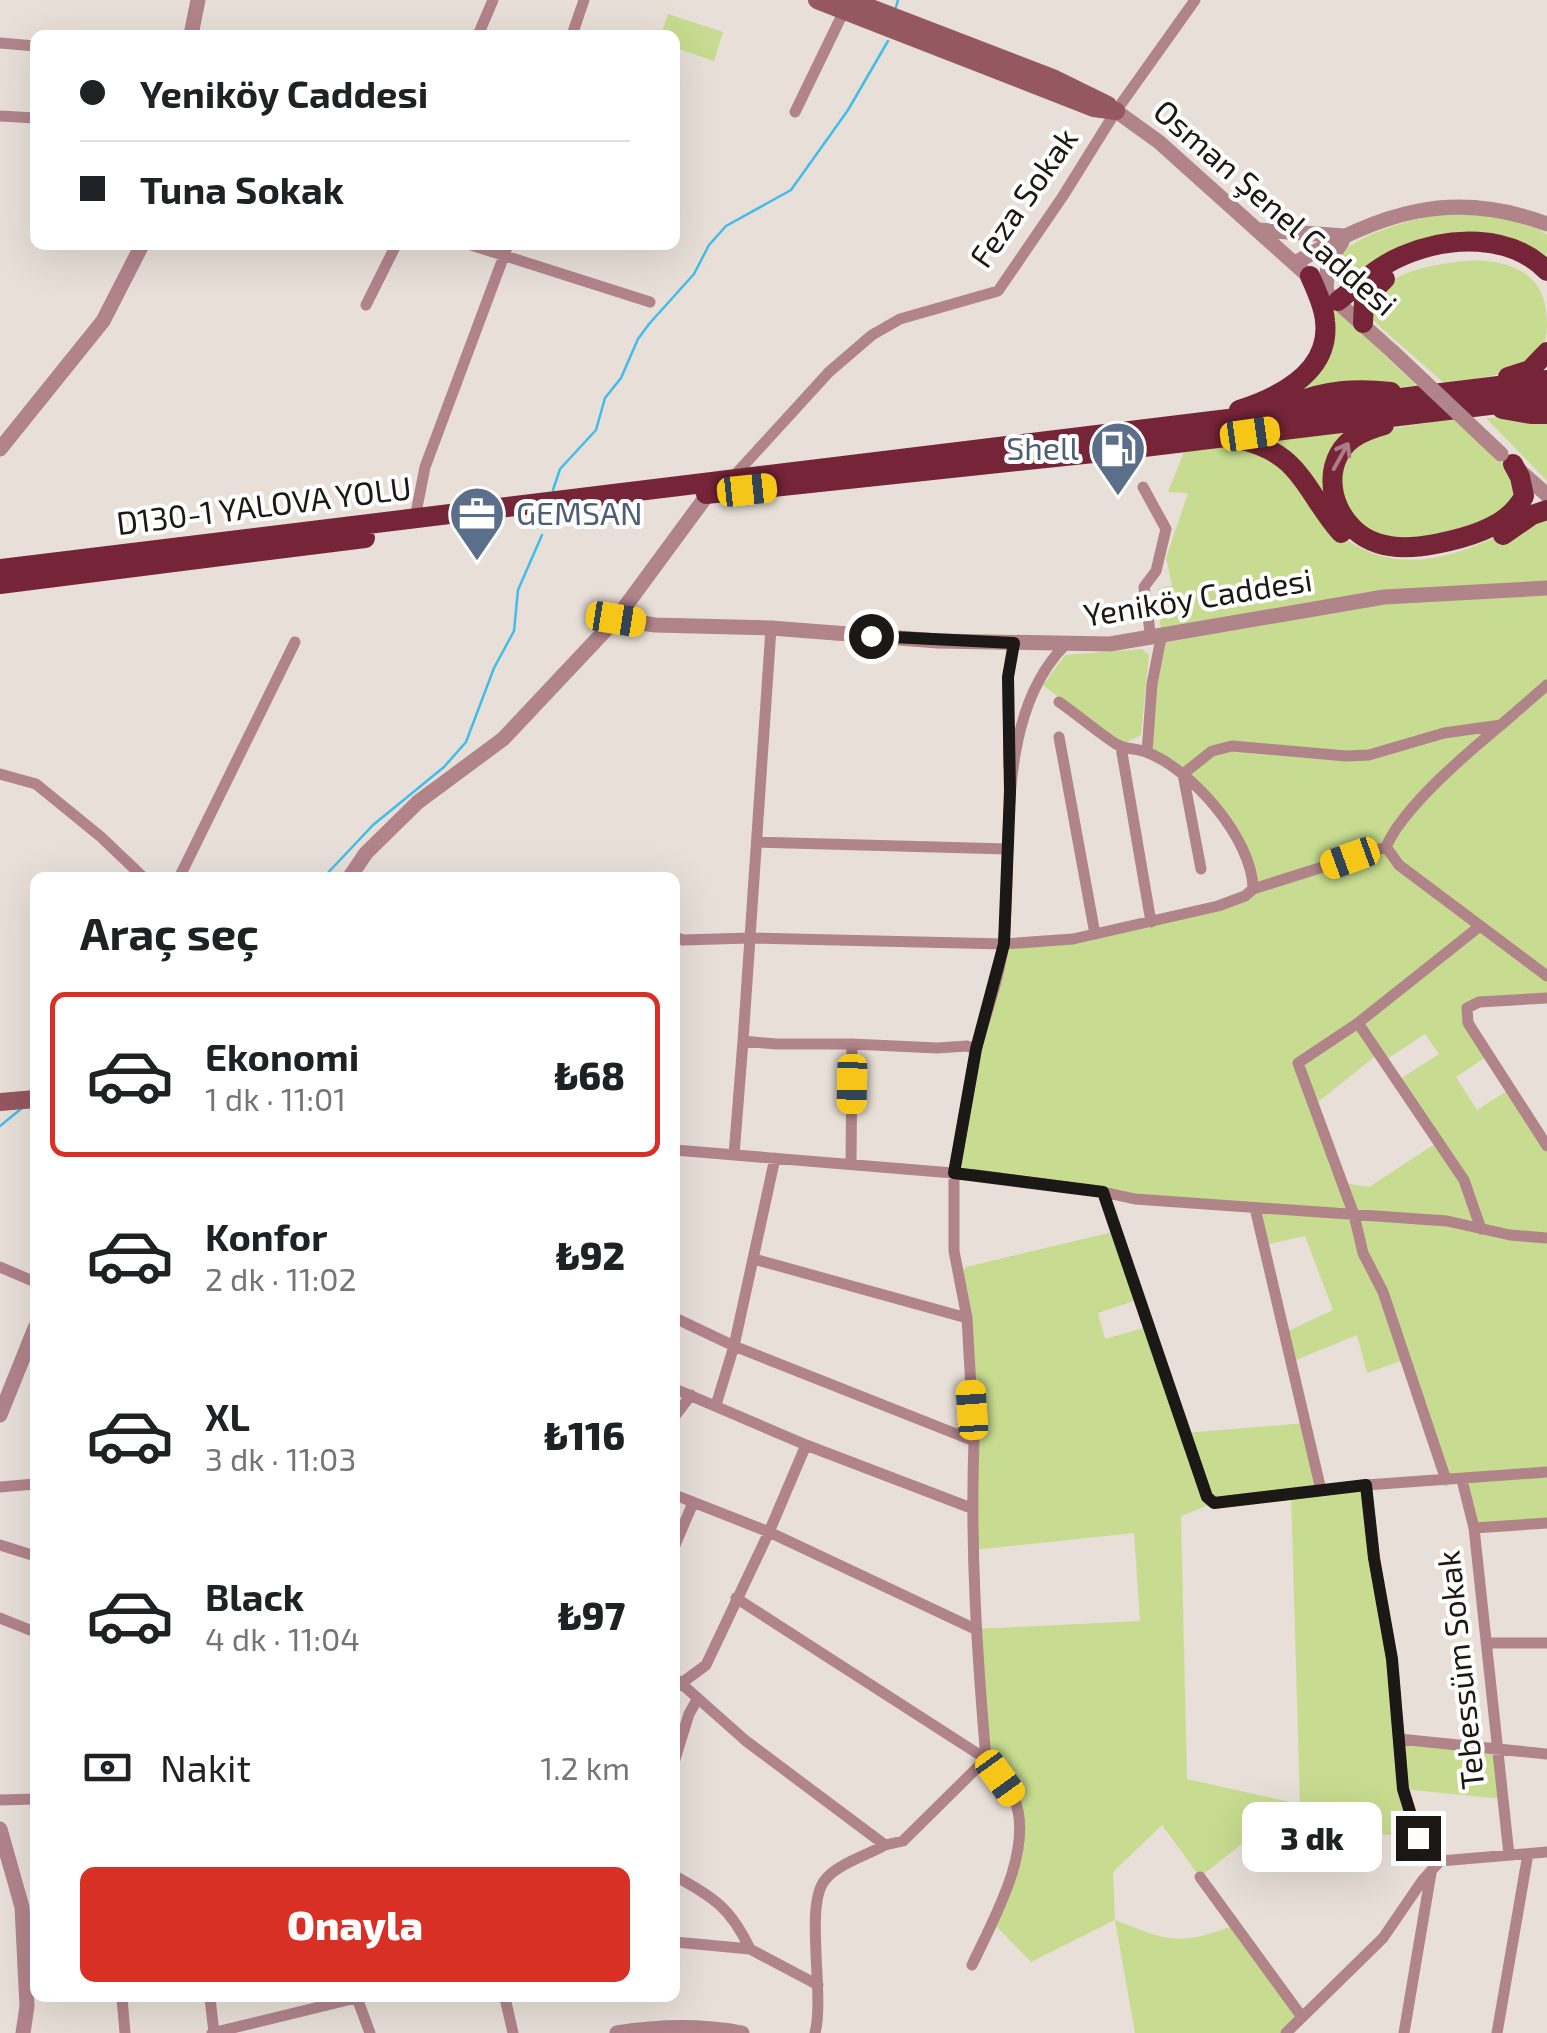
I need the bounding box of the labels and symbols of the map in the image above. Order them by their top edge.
street label: Osman Şenel Caddesi [1146,91,1406,324]
street label: Feza Sokak [961,120,1084,274]
car [1218,415,1282,453]
fuel station icon: Shell [1088,419,1148,498]
place label: Shell [1006,428,1079,466]
one-way arrow [1332,442,1352,471]
street label: D130-1 YALOVA YOLU [114,467,413,541]
car [716,472,778,508]
office icon: GEMSAN [447,484,507,563]
place label: GEMSAN [516,493,643,531]
street label: Yeniköy Caddesi [1081,559,1315,633]
car [584,599,648,639]
route start [849,614,894,659]
car [1317,834,1383,882]
car [836,1054,868,1114]
car [955,1379,989,1441]
street label: Tebessüm Sokak [1428,1549,1490,1791]
car [970,1745,1030,1811]
callout: 3 dk [1243,1803,1383,1873]
route end [1396,1816,1441,1861]

